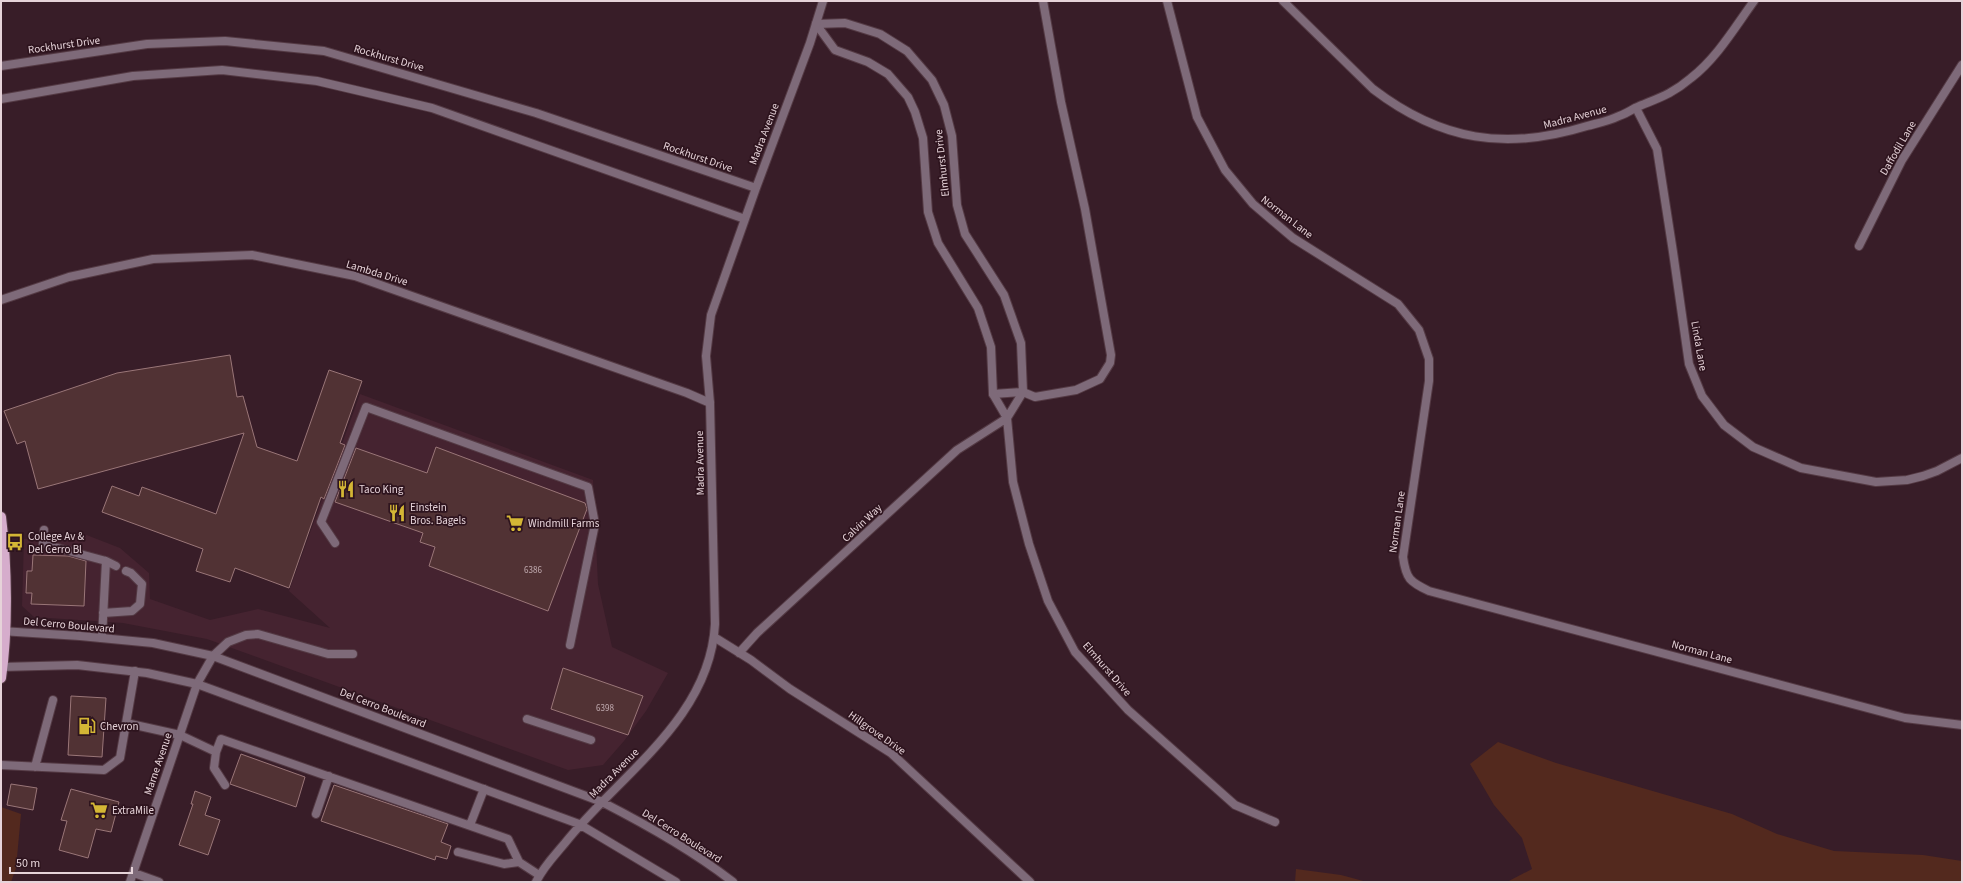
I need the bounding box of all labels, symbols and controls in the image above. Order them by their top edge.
street label: Rockhurst Drive [27,32,101,57]
street label: Rockhurst Drive [352,41,426,75]
street label: Madra Avenue [745,101,783,167]
street label: Madra Avenue [1542,101,1609,133]
street label: Daffodil Lane [1876,118,1920,178]
street label: Elmhurst Drive [931,128,953,197]
street label: Rockhurst Drive [661,138,735,176]
street label: Norman Lane [1258,192,1317,242]
street label: Lambda Drive [344,257,410,290]
street label: Linda Lane [1687,320,1711,373]
street label: Madra Avenue [692,430,708,496]
restaurant icon: Taco King [336,479,356,499]
place label: Taco King [359,482,404,497]
street label: Norman Lane [1385,490,1409,554]
place label: Einstein Bros. Bagels [410,500,466,528]
street label: Calvin Way [839,501,885,545]
restaurant icon: Einstein Bros. Bagels [387,503,407,523]
supermarket icon: Windmill Farms [505,513,525,533]
place label: Windmill Farms [528,516,600,531]
place label: College Av & Del Cerro Bl [28,529,84,557]
bus stop icon: College Av & Del Cerro Bl [5,532,25,552]
house number: 6386 [524,564,542,577]
street label: Del Cerro Boulevard [23,614,115,636]
street label: Norman Lane [1670,637,1734,667]
street label: Elmhurst Drive [1079,639,1135,700]
street label: Del Cerro Boulevard [338,685,428,731]
house number: 6398 [596,702,614,715]
street label: Hillgrove Drive [845,708,909,759]
fuel station icon: Chevron [77,716,97,736]
place label: Chevron [100,719,139,734]
street label: Marne Avenue [140,730,176,797]
street label: Madra Avenue [586,744,643,801]
supermarket icon: ExtraMile [89,800,109,820]
place label: ExtraMile [112,803,154,818]
street label: Del Cerro Boulevard [639,805,725,867]
scale bar [10,849,132,875]
text: 50 m [16,855,40,872]

